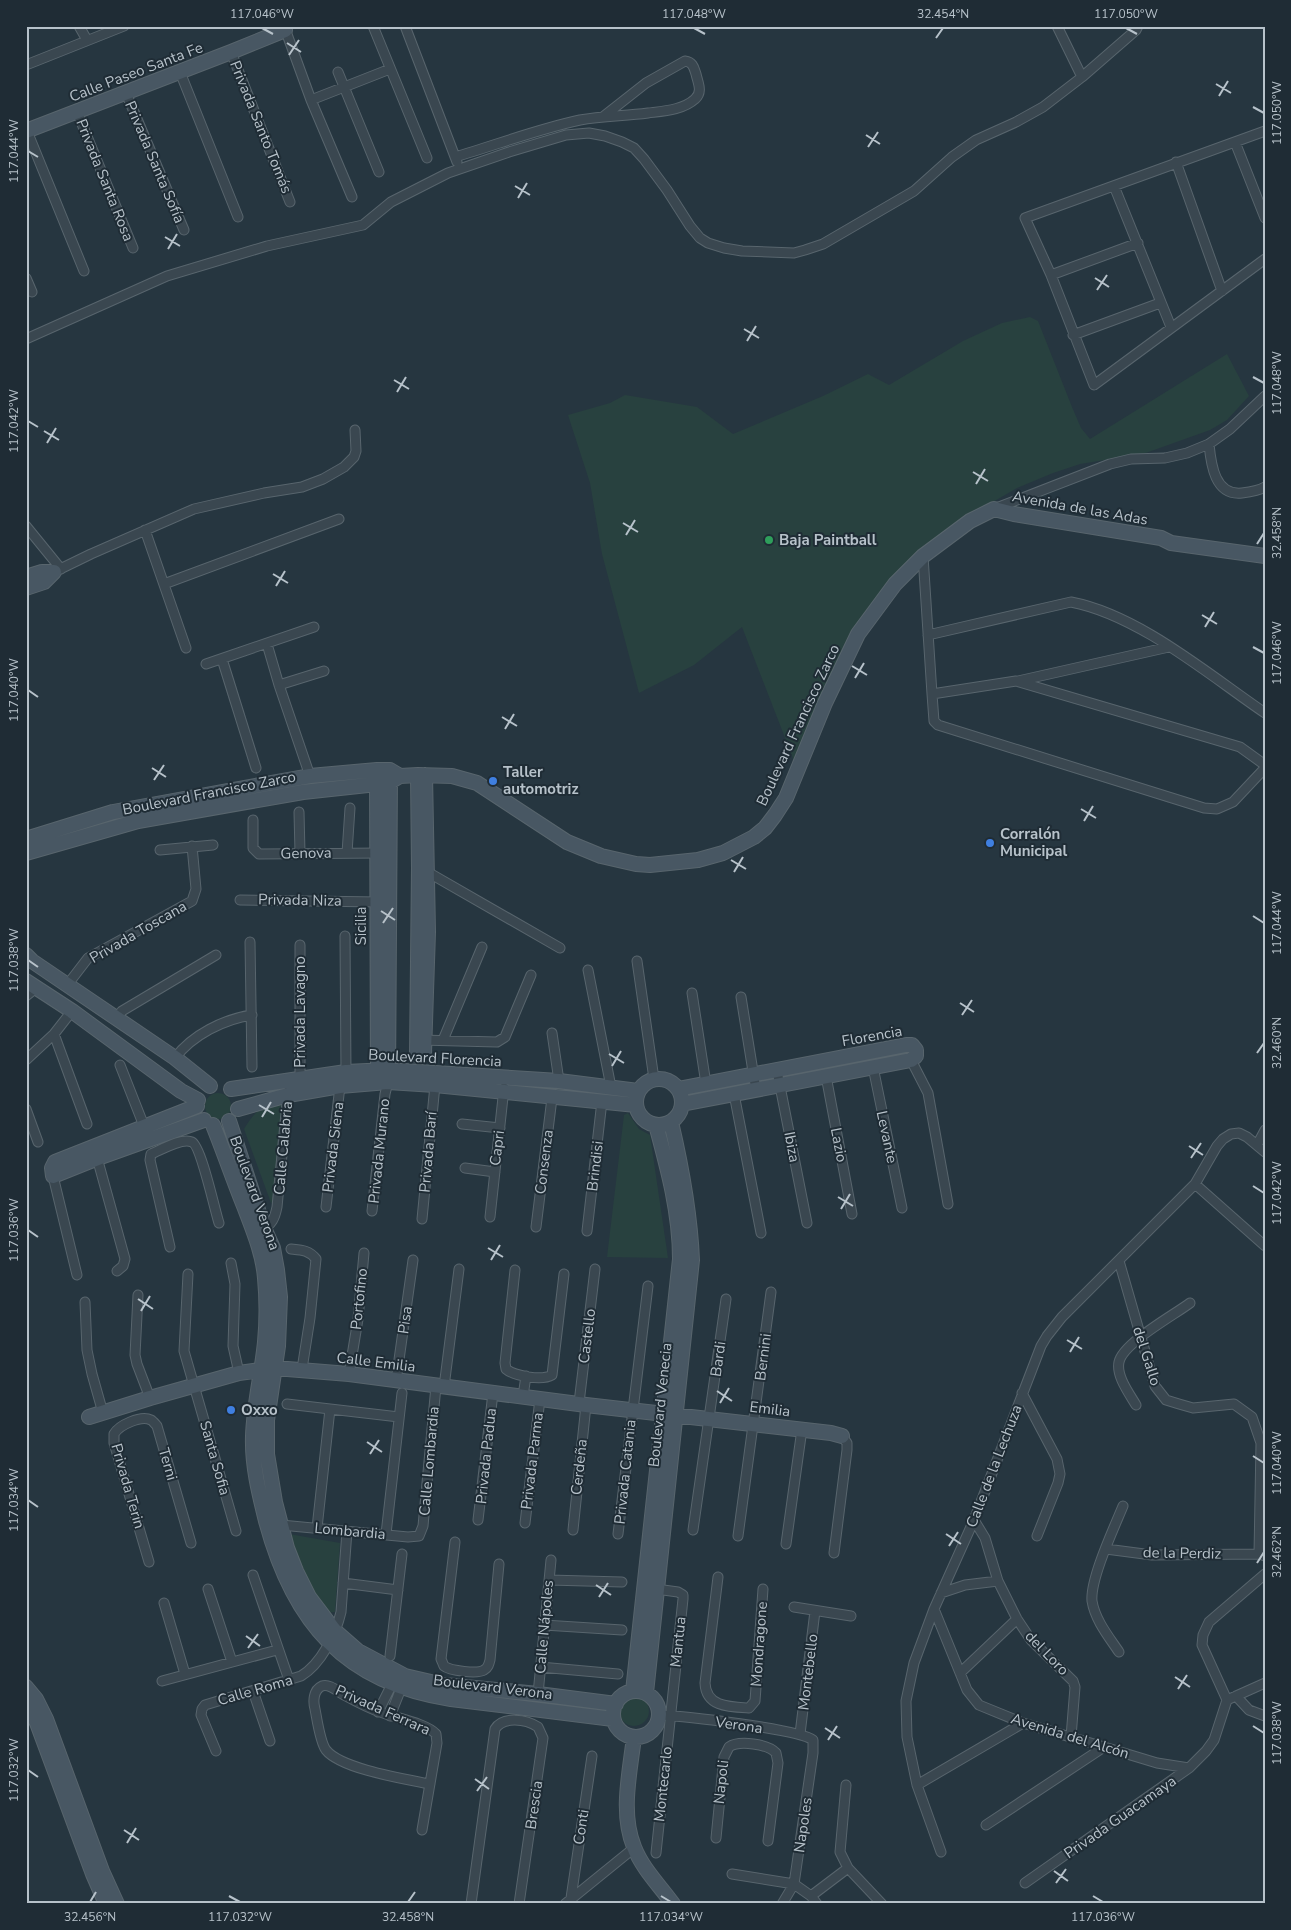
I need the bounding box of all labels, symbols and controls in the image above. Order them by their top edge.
text: 117.046°W [230,6,294,22]
text: 117.048°W [662,6,726,22]
text: 32.454°N [917,6,969,22]
text: 117.050°W [1094,6,1158,22]
street label: Calle Paseo Santa Fe [66,37,206,107]
street label: Privada Santo Tomás [225,58,297,196]
text: 117.050°W [1269,81,1285,145]
street label: Privada Santa Sofía [120,98,190,226]
street label: Privada Santa Rosa [71,116,139,244]
text: 117.044°W [6,119,22,183]
text: 117.048°W [1269,351,1285,415]
text: 117.042°W [6,389,22,453]
street label: Avenida de las Adas [1011,486,1149,530]
text: 32.458°N [1269,507,1285,559]
place label: Baja Paintball [779,530,877,550]
marker: Baja Paintball [763,534,775,546]
text: 117.046°W [1269,621,1285,685]
street label: Boulevard Francisco Zarco [752,641,844,809]
text: 117.040°W [6,658,22,722]
place label: Taller automotriz [503,762,579,799]
street label: Boulevard Francisco Zarco [121,766,297,820]
marker: Taller automotriz [487,775,499,787]
place label: Corralón Municipal [1000,824,1067,861]
marker: Corralón Municipal [984,837,996,849]
street label: Genova [280,843,332,863]
street label: Privada Niza [258,889,342,911]
text: 117.044°W [1269,891,1285,955]
street label: Privada Toscana [86,896,190,968]
street label: Sicilia [351,906,371,946]
text: 117.038°W [6,928,22,992]
street label: Privada Lavagno [290,956,310,1068]
text: 32.460°N [1269,1017,1285,1069]
street label: Florencia [840,1021,904,1051]
street label: Boulevard Florencia [368,1045,502,1071]
street label: Privada Murano [364,1097,394,1205]
street label: Calle Calabria [269,1100,297,1196]
street label: Privada Siena [318,1100,348,1194]
street label: Privada Barí [414,1109,442,1193]
street label: Levante [872,1109,902,1165]
street label: Lazio [826,1126,852,1164]
street label: Capri [485,1129,509,1167]
street label: Consenza [530,1129,558,1195]
street label: Ibiza [779,1130,805,1164]
street label: Boulevard Verona [225,1133,285,1253]
street label: Brindisi [582,1140,608,1192]
text: 117.042°W [1269,1161,1285,1225]
text: 117.036°W [6,1198,22,1262]
street label: Portofino [346,1267,372,1331]
street label: Pisa [393,1305,417,1335]
street label: Castello [574,1307,600,1365]
street label: del Gallo [1128,1324,1166,1388]
street label: Bernini [750,1332,776,1382]
street label: Bardi [706,1340,730,1378]
street label: Boulevard Venecia [644,1342,676,1468]
street label: Calle Emilia [335,1347,417,1377]
street label: Emilia [748,1397,792,1421]
place label: Oxxo [241,1400,278,1420]
street label: Calle de la Lechuza [961,1402,1027,1530]
marker: Oxxo [225,1404,237,1416]
street label: Calle Lombardia [414,1405,444,1517]
street label: Privada Padua [471,1407,501,1505]
street label: Privada Parma [516,1411,548,1511]
street label: Santa Sofia [195,1418,235,1498]
street label: Privada Catania [610,1419,640,1525]
text: 117.040°W [1269,1431,1285,1495]
street label: Cerdeña [566,1438,592,1496]
street label: Privada Terin [106,1441,150,1531]
street label: Terni [154,1445,182,1483]
text: 117.034°W [6,1468,22,1532]
street label: Lombardia [314,1518,386,1544]
text: 32.462°N [1269,1526,1285,1578]
street label: de la Perdiz [1143,1542,1221,1564]
street label: Calle Nápoles [530,1579,558,1675]
street label: Mondragone [746,1601,772,1687]
street label: Mantua [665,1616,691,1668]
street label: del Loro [1021,1626,1073,1680]
street label: Montebello [793,1633,823,1711]
street label: Calle Roma [215,1670,295,1710]
street label: Boulevard Verona [432,1670,554,1704]
street label: Privada Ferrara [332,1680,434,1740]
text: 117.038°W [1269,1701,1285,1765]
street label: Avenida del Alcón [1008,1709,1132,1763]
street label: Verona [713,1712,764,1738]
text: 117.032°W [6,1738,22,1802]
street label: Montecarlo [649,1745,677,1823]
street label: Napoli [709,1759,733,1805]
street label: Privada Guacamaya [1060,1771,1180,1863]
street label: Brescia [521,1779,547,1831]
street label: Napoles [789,1796,817,1854]
street label: Conti [568,1808,594,1846]
text: 32.456°N [64,1909,116,1925]
text: 117.032°W [208,1909,272,1925]
text: 32.458°N [382,1909,434,1925]
text: 117.034°W [639,1909,703,1925]
text: 117.036°W [1071,1909,1135,1925]

